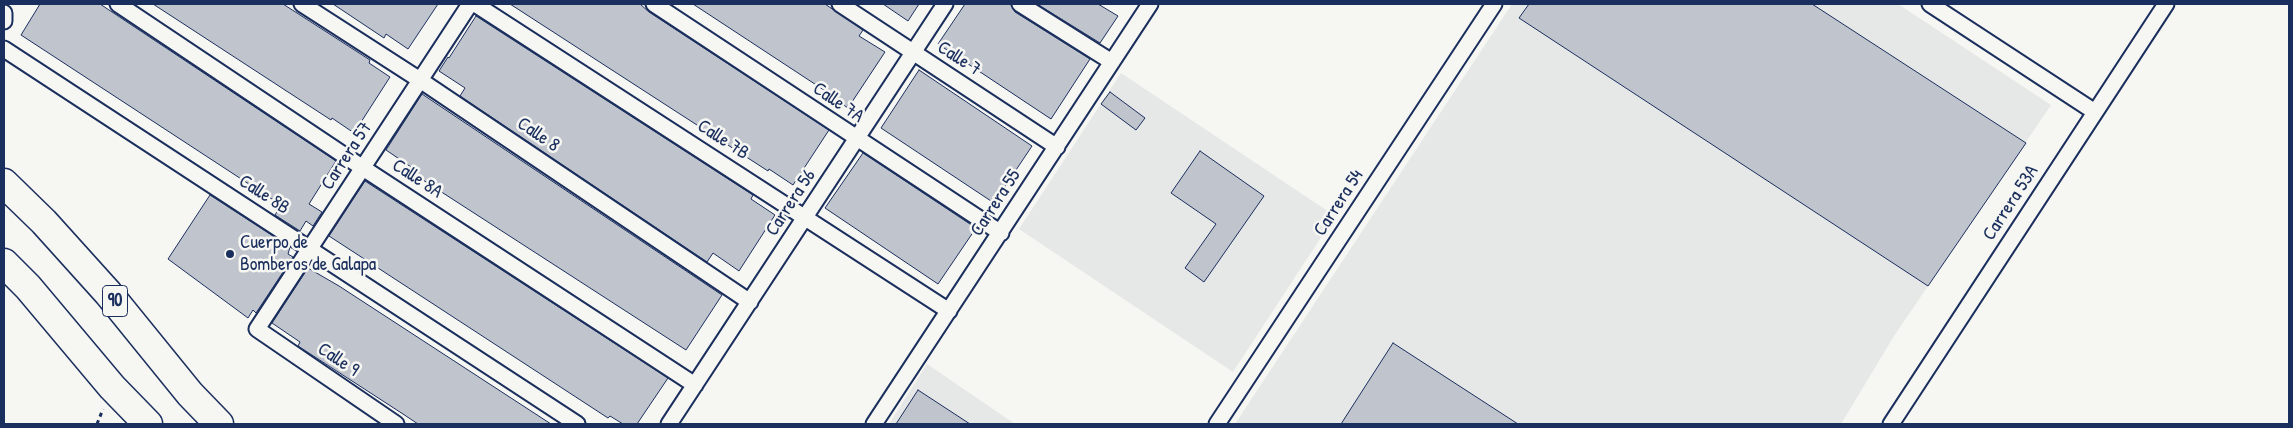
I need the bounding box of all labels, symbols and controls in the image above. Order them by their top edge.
street label: Calle 7 [933,37,985,81]
street label: Calle 7A [808,78,868,128]
street label: Calle 8 [512,113,564,157]
street label: Calle 7B [693,115,753,165]
street label: Carrera 57 [317,118,377,194]
street label: Calle 8A [388,154,446,204]
street label: Carrera 53A [1978,161,2044,245]
street label: Carrera 56 [761,165,821,241]
street label: Carrera 55 [966,165,1026,241]
street label: Carrera 54 [1309,166,1369,240]
street label: Calle 8B [234,170,294,220]
place label: Cuerpo de Bomberos de Galapa [240,232,376,276]
marker: Cuerpo de Bomberos de Galapa [224,248,236,260]
road number: 90 [102,286,128,316]
street label: Calle 9 [313,338,363,382]

